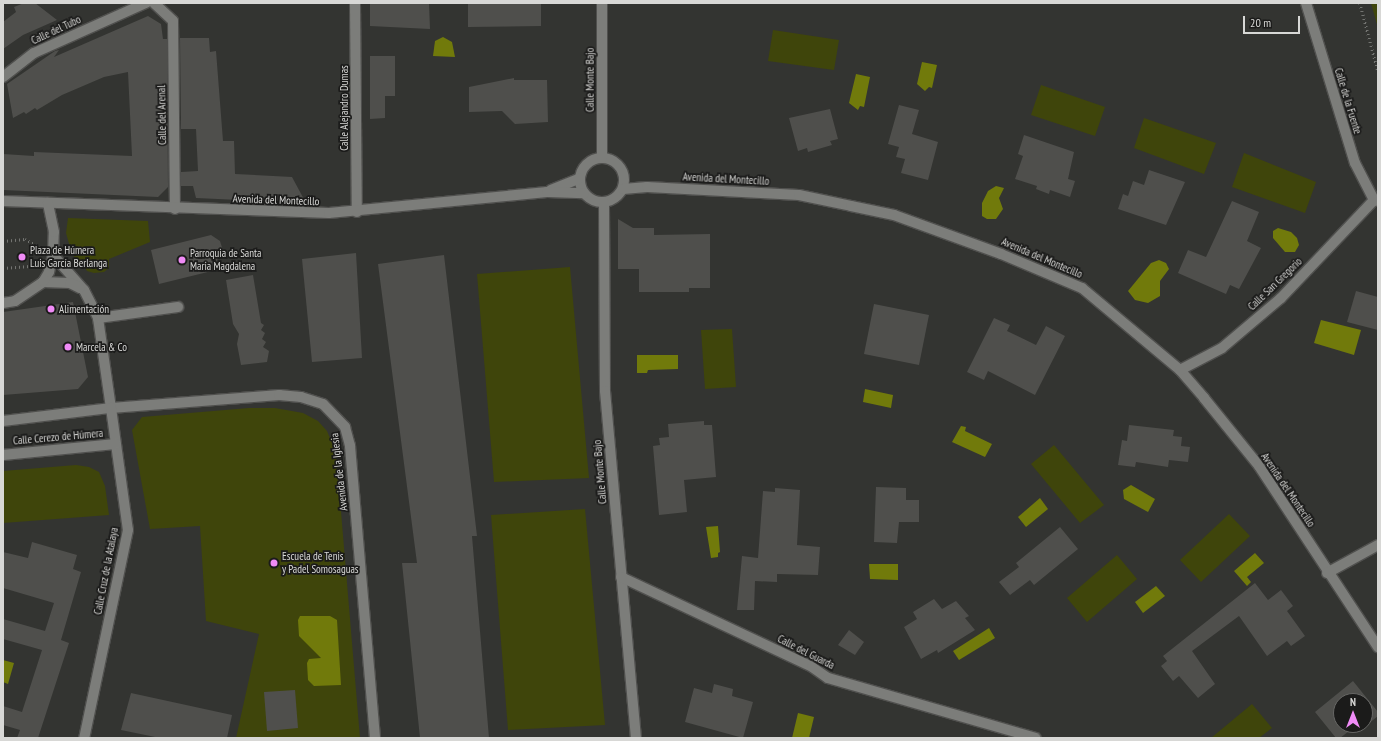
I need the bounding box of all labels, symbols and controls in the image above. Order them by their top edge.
scale bar [1245,8,1302,34]
street label: Calle del Tubo [29,13,83,47]
text: 20 m [1250,15,1271,30]
street label: Calle Monte Bajo [583,48,597,112]
street label: Calle Alejandro Dumas [337,65,351,151]
street label: Calle de la Fuente [1332,66,1364,136]
street label: Calle del Arenal [155,85,169,145]
street label: Avenida del Montecillo [682,170,770,188]
street label: Avenida del Montecillo [232,192,320,208]
street label: Avenida del Montecillo [999,235,1085,281]
place label: Plaza de Húmera Luis García Berlanga [30,244,107,270]
place label: Parroquia de Santa Maria Magdalena [190,247,261,273]
marker: Plaza de Húmera Luis García Berlanga [17,252,27,262]
marker: Parroquia de Santa Maria Magdalena [177,255,187,265]
street label: Calle San Gregorio [1245,255,1305,313]
place label: Alimentación [59,302,109,316]
marker: Alimentación [46,304,56,314]
place label: Marcela & Co [76,340,127,354]
marker: Marcela & Co [63,342,73,352]
street label: Calle Cerezo de Húmera [12,426,104,448]
street label: Avenida de la Iglesia [328,432,350,512]
street label: Calle Monte Bajo [591,439,609,505]
street label: Avenida del Montecillo [1258,450,1318,530]
street label: Calle Cruz de la Atalaya [91,526,121,616]
place label: Escuela de Tenis y Padel Somosaguas [282,550,359,576]
marker: Escuela de Tenis y Padel Somosaguas [269,558,279,568]
street label: Calle del Guarda [775,632,837,672]
north arrow [1333,693,1373,733]
text: N [1350,695,1356,709]

